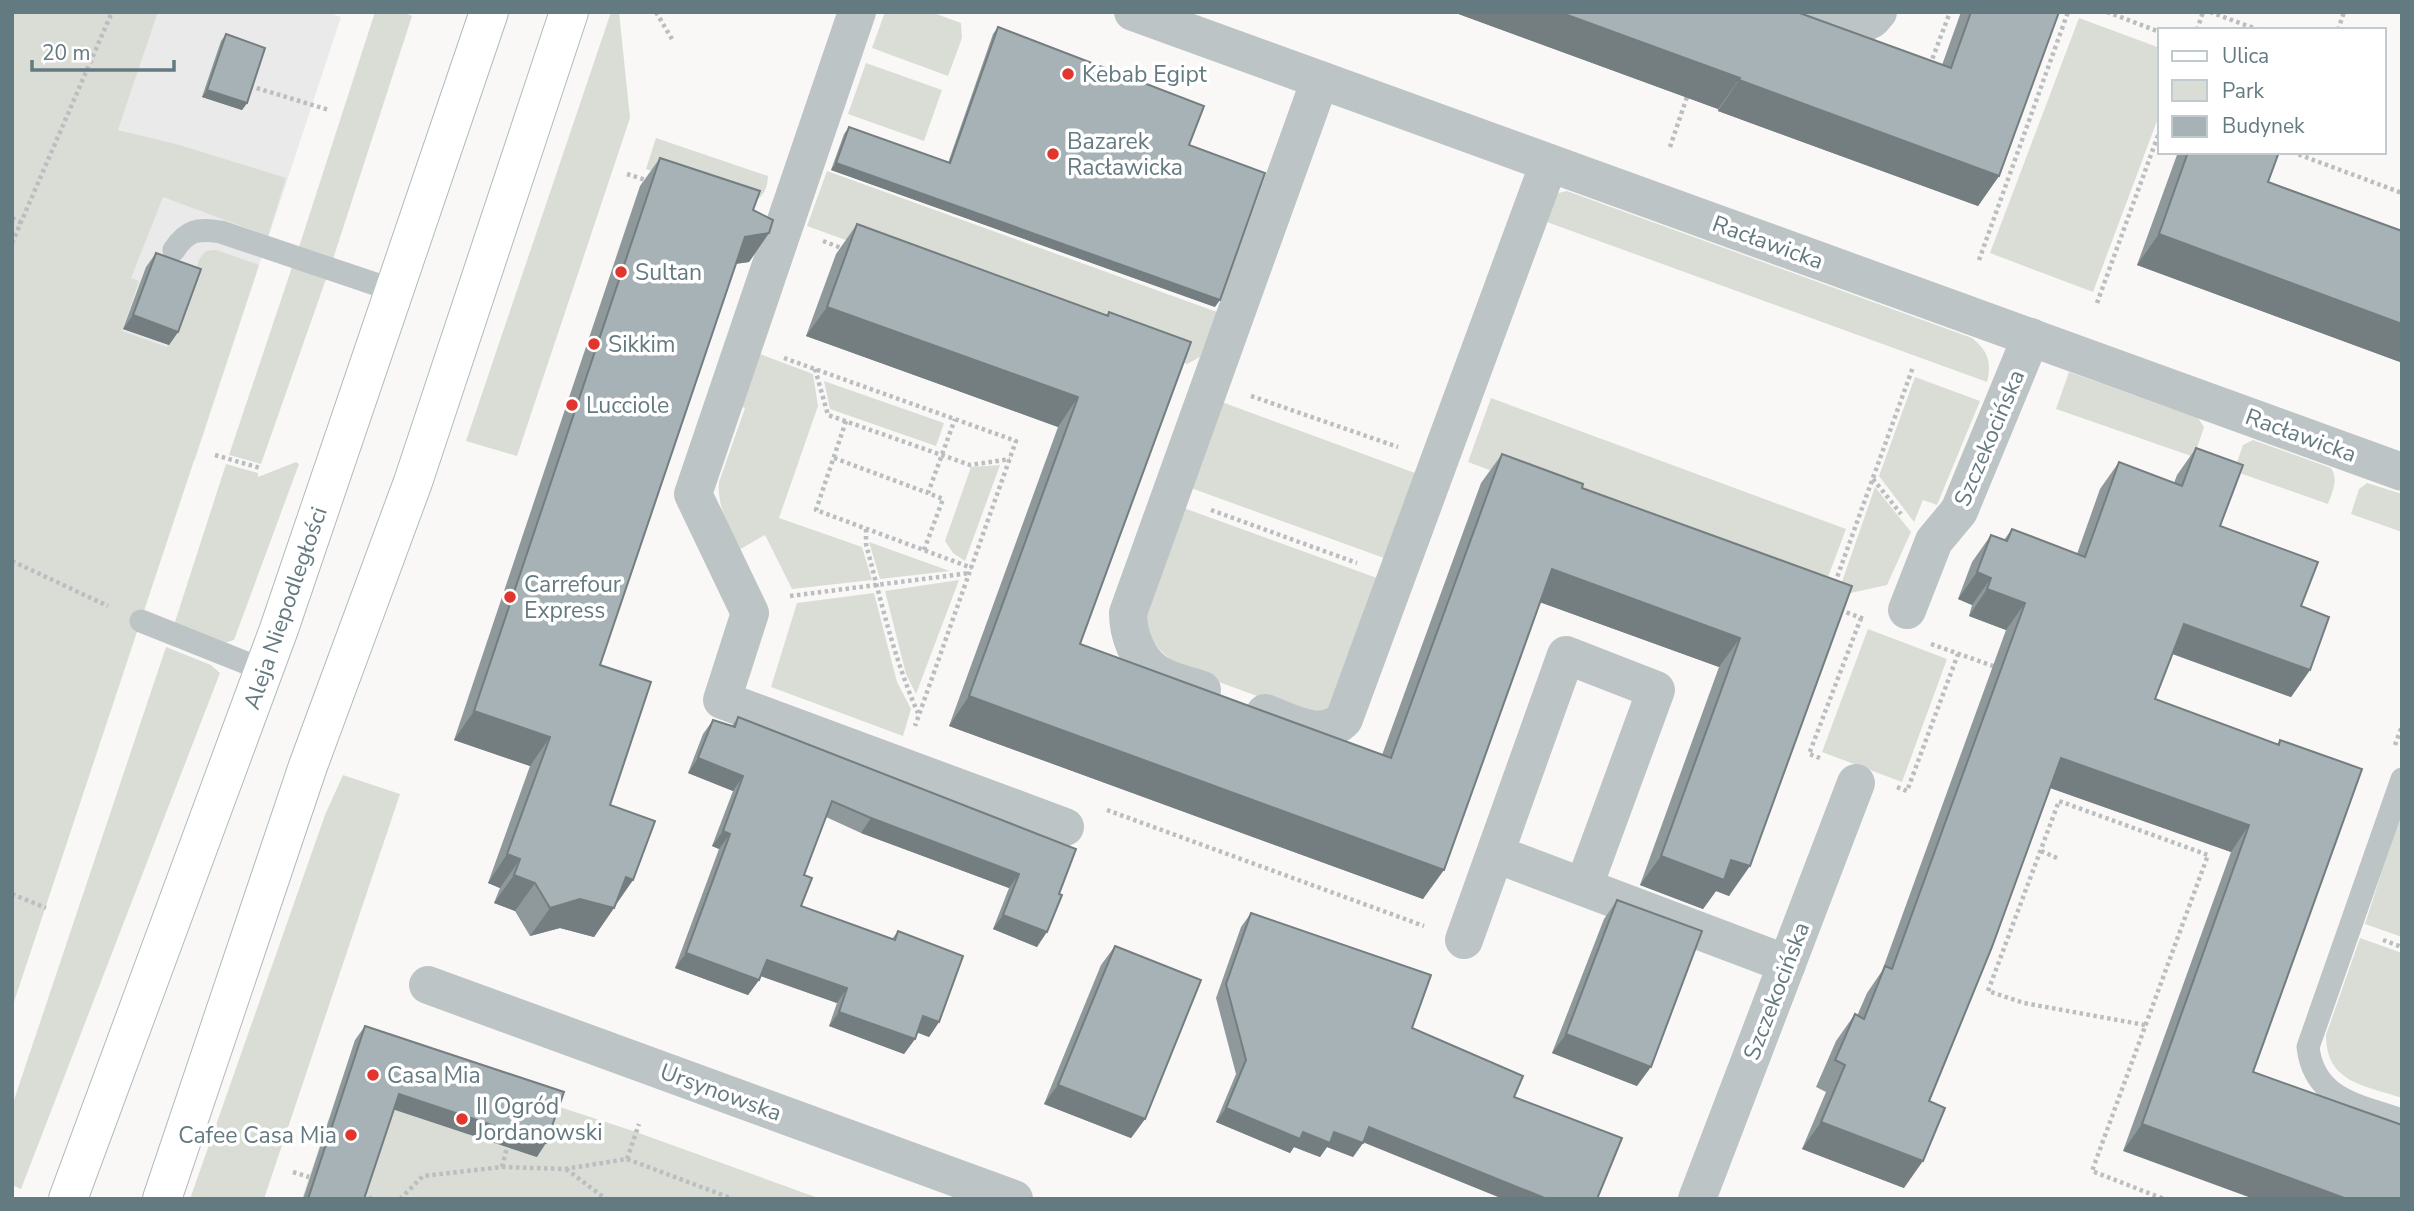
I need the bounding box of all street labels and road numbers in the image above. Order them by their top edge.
street label: Racławicka [1708,208,1828,277]
street label: Szczekocińska [1947,365,2032,511]
street label: Racławicka [2241,401,2361,470]
street label: Aleja Niepodległości [236,503,335,714]
street label: Szczekocińska [1736,918,1817,1065]
street label: Ursynowska [656,1056,786,1129]

